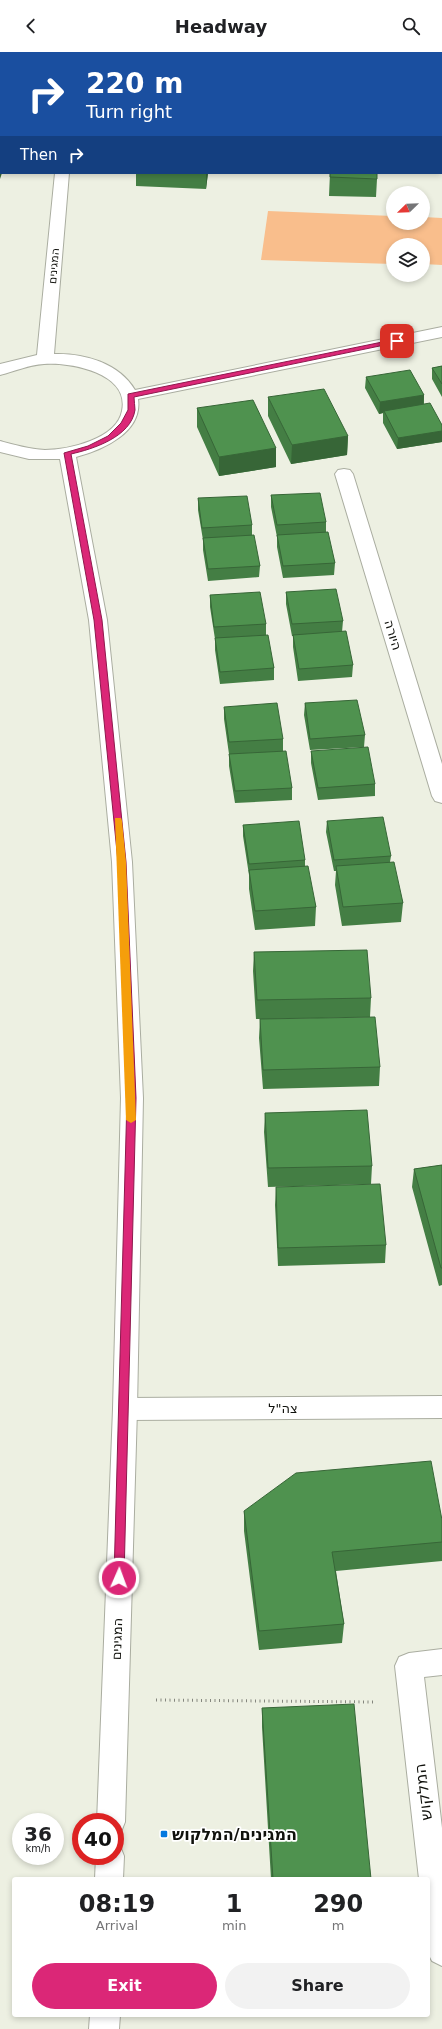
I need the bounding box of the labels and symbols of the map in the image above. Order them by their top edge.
north arrow [386,186,430,230]
street label: המגינים [46,248,62,284]
pin [380,324,414,358]
street label: היורה [381,618,405,652]
street label: צה"ל [268,1401,298,1416]
position arrow [98,1557,140,1599]
street label: המגינים [109,1618,125,1660]
street label: המלקוש [410,1762,436,1822]
speed limit sign: 40 [72,1813,124,1865]
place label: המגינים/המלקוש [172,1825,297,1844]
marker: המגינים/המלקוש [159,1829,169,1839]

